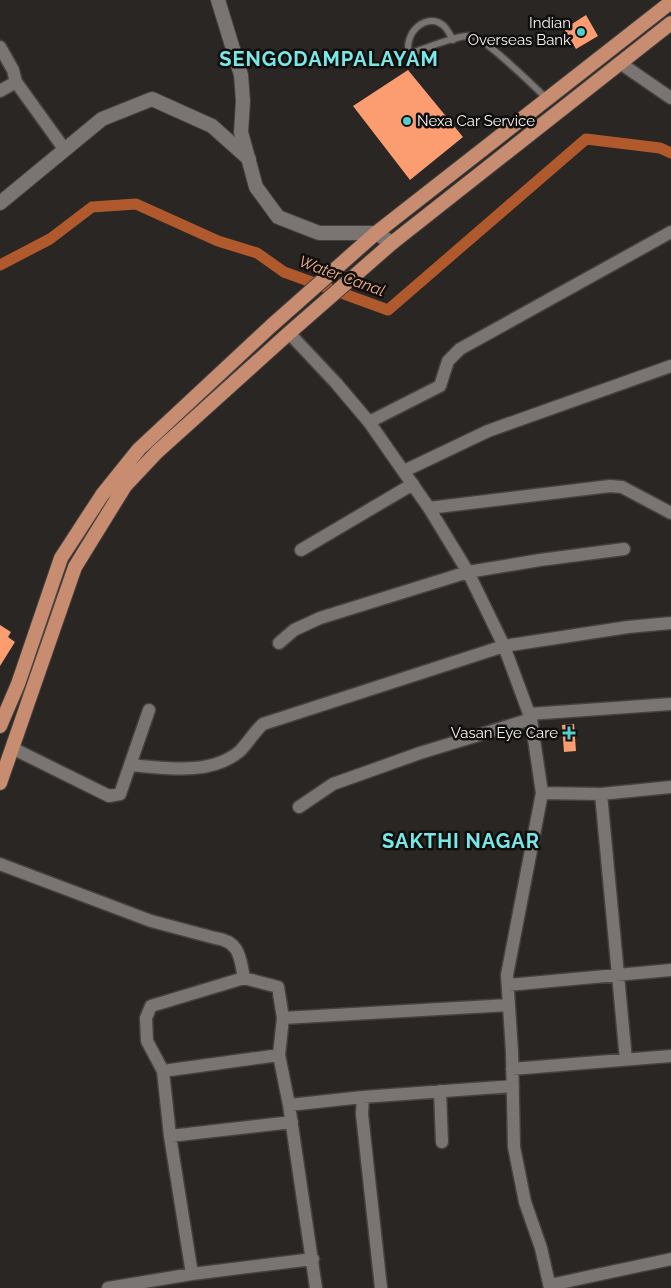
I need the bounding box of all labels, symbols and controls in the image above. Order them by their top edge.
place label: Indian Overseas Bank [468,14,571,49]
marker: Indian Overseas Bank [575,26,587,38]
district label: SENGODAMPALAYAM [219,47,439,71]
place label: Nexa Car Service [417,112,535,130]
marker: Nexa Car Service [401,115,413,127]
water label: Water Canal [296,252,388,300]
place label: Vasan Eye Care [451,724,558,742]
marker: Vasan Eye Care [562,726,576,740]
district label: SAKTHI NAGAR [382,829,540,853]

